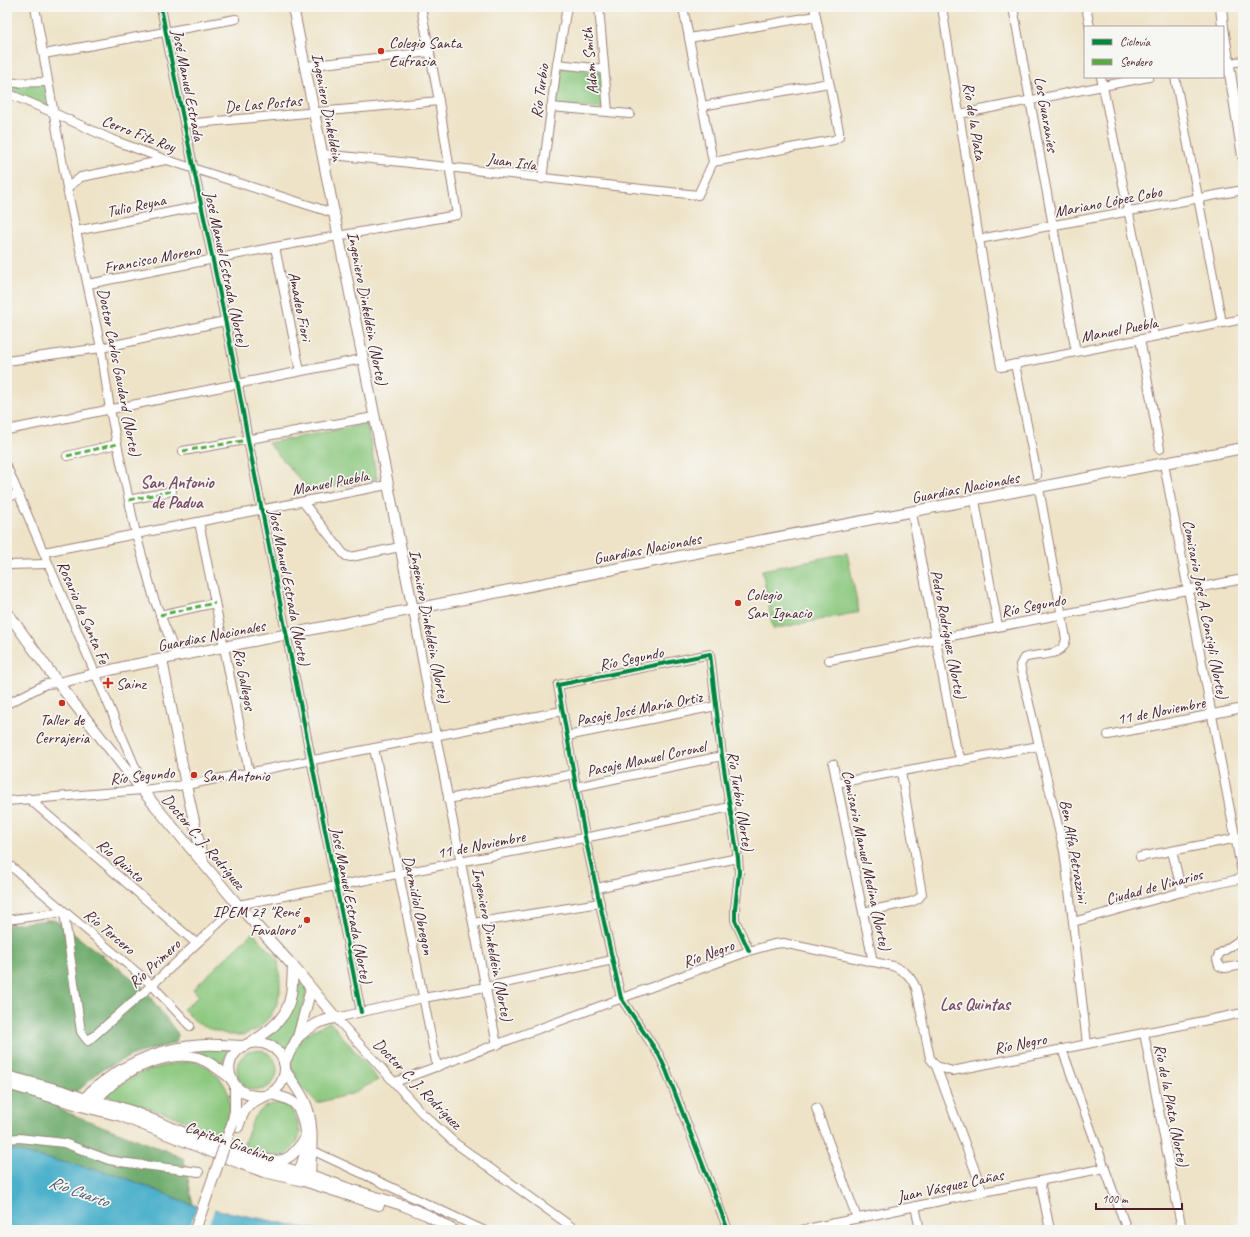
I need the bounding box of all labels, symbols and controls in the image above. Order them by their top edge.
street label: Adam Smith [577,26,603,95]
legend [1084,26,1224,78]
street label: José Manuel Estrada [167,27,209,144]
place label: Colegio Santa Eufrasia [389,33,463,71]
text: Ciclovía [1120,34,1151,50]
marker: Colegio Santa Eufrasia [376,46,386,56]
street label: Ingeniero Dinkeldein [307,51,347,164]
text: Sendero [1120,54,1153,70]
street label: Río Turbio [526,61,554,120]
street label: Los Guaraníes [1030,75,1063,155]
street label: Río de la Plata [958,81,990,163]
street label: De Las Postas [224,91,304,117]
street label: Cerro Fitz Roy [99,111,180,158]
street label: Juan Isla [485,149,539,176]
street label: Mariano López Cobo [1053,182,1165,222]
street label: José Manuel Estrada (Norte) [200,188,252,350]
street label: Tulio Reyna [105,190,169,222]
street label: Ingeniero Dinkeldein (Norte) [342,230,392,387]
street label: Francisco Moreno [102,240,203,278]
street label: Amadeo Fiori [284,270,317,344]
street label: Doctor Carlos Gaudard (Norte) [93,287,145,458]
street label: Manuel Puebla [1079,312,1161,347]
street label: Manuel Puebla [290,465,372,500]
street label: Guardias Nacionales [910,467,1022,508]
district label: San Antonio de Padua [140,472,215,513]
street label: José Manuel Estrada (Norte) [264,506,314,668]
street label: Comisario José A. Consigli (Norte) [1178,518,1232,701]
street label: Guardias Nacionales [592,528,704,569]
street label: Ingeniero Dinkeldein (Norte) [404,548,454,705]
street label: Rosario de Santa Fe [52,558,114,668]
street label: Pedro Rodríguez (Norte) [926,568,970,701]
place label: Colegio San Ignacio [746,585,813,623]
street label: Río Segundo [999,590,1068,622]
marker: Colegio San Ignacio [733,598,743,608]
street label: Guardias Nacionales [156,615,268,656]
street label: Río Segundo [597,642,666,675]
street label: Río Gallegos [228,646,260,713]
place label: Sainz [116,674,148,694]
marker: Sainz [103,678,113,688]
street label: Pasaje José María Ortiz [574,687,705,731]
street label: 11 de Noviembre [1115,692,1209,729]
marker: Taller de Cerrajeria [57,698,67,708]
place label: Taller de Cerrajeria [35,710,91,748]
street label: Pasaje Manuel Coronel [585,736,711,781]
street label: Río Turbio (Norte) [722,750,758,853]
street label: Río Segundo [109,763,177,789]
place label: San Antonio [202,766,271,786]
street label: Comisario Manuel Medina (Norte) [837,768,895,953]
marker: San Antonio [189,770,199,780]
street label: Doctor C. J. Rodríguez [157,790,250,895]
street label: Ben Alfa Petrazzini [1055,798,1093,906]
street label: José Manuel Estrada (Norte) [326,824,376,986]
street label: 11 de Noviembre [435,826,529,863]
street label: Río Quinto [93,835,149,888]
street label: Darmidiol Obregon [398,854,438,957]
street label: Ciudad de Vinarios [1104,864,1206,909]
street label: Ingeniero Dinkeldein (Norte) [467,866,517,1023]
place label: IPEM 27 "René Favaloro" [213,902,302,940]
street label: Río Tercero [80,905,140,960]
marker: IPEM 27 "René Favaloro" [302,915,312,925]
street label: Río Primero [125,934,186,993]
street label: Río Negro [680,935,738,972]
district label: Las Quintas [940,994,1012,1015]
street label: Río Negro [992,1029,1049,1059]
street label: Doctor C. J. Rodríguez [369,1034,467,1135]
street label: Río de la Plata (Norte) [1149,1042,1193,1169]
street label: Capitán Giachino [183,1117,278,1168]
street label: Juan Vásquez Cañas [894,1165,1007,1207]
water label: Río Cuarto [46,1171,114,1213]
scale bar [1096,1185,1182,1211]
text: 100 m [1102,1191,1129,1207]

